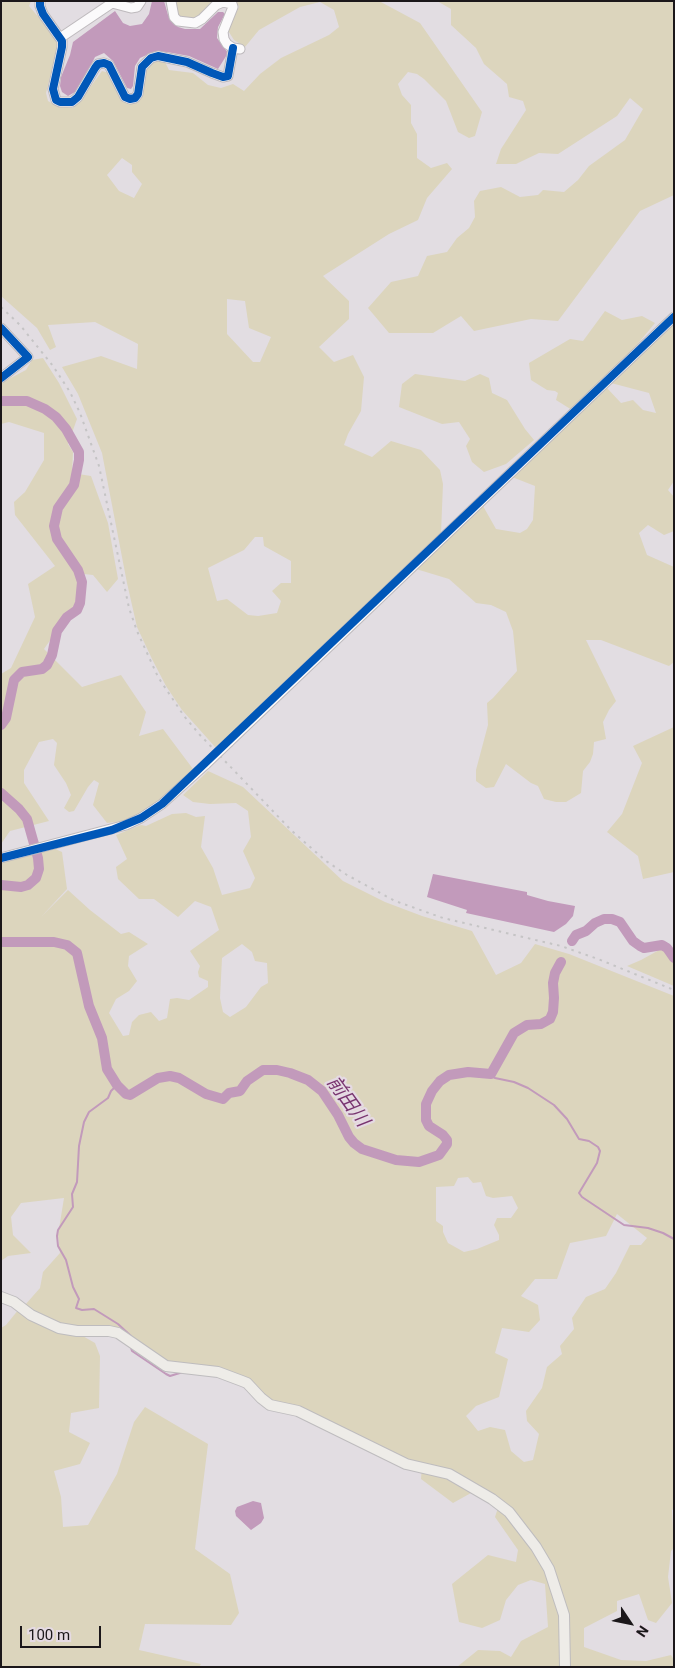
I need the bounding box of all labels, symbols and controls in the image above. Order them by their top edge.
water label: 前田川 [321,1072,373,1132]
north arrow [605,1598,655,1648]
scale bar [22,1616,104,1648]
text: N [633,1623,652,1640]
text: 100 m [28,1626,70,1644]

